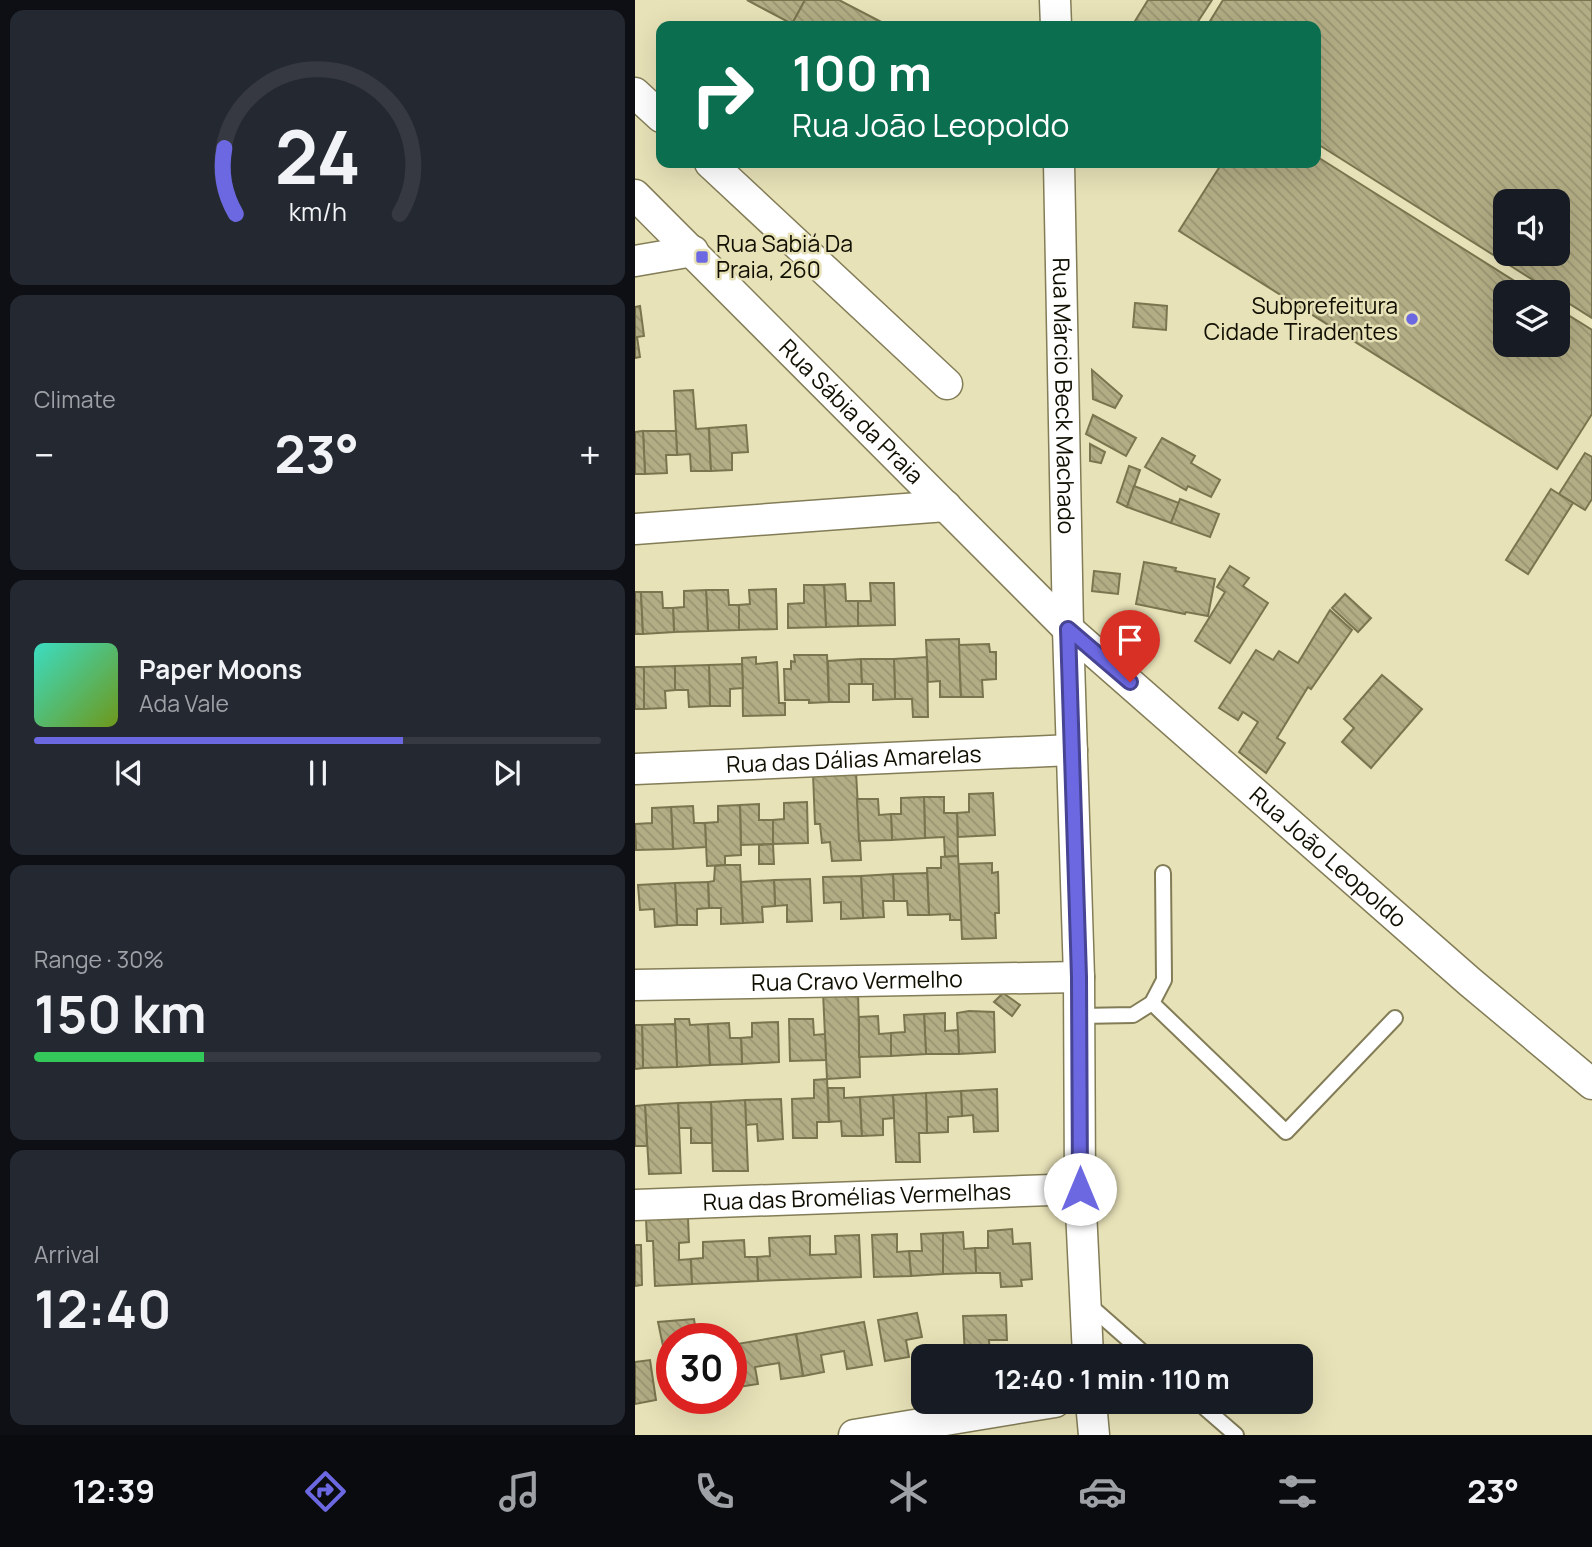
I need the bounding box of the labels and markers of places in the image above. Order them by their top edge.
place label: Rua Sabiá Da Praia, 260 [716,227,853,285]
marker: Rua Sabiá Da Praia, 260 [694,249,710,265]
place label: Subprefeitura Cidade Tiradentes [1204,289,1398,347]
marker: Subprefeitura Cidade Tiradentes [1404,311,1420,327]
pin [1100,610,1160,682]

